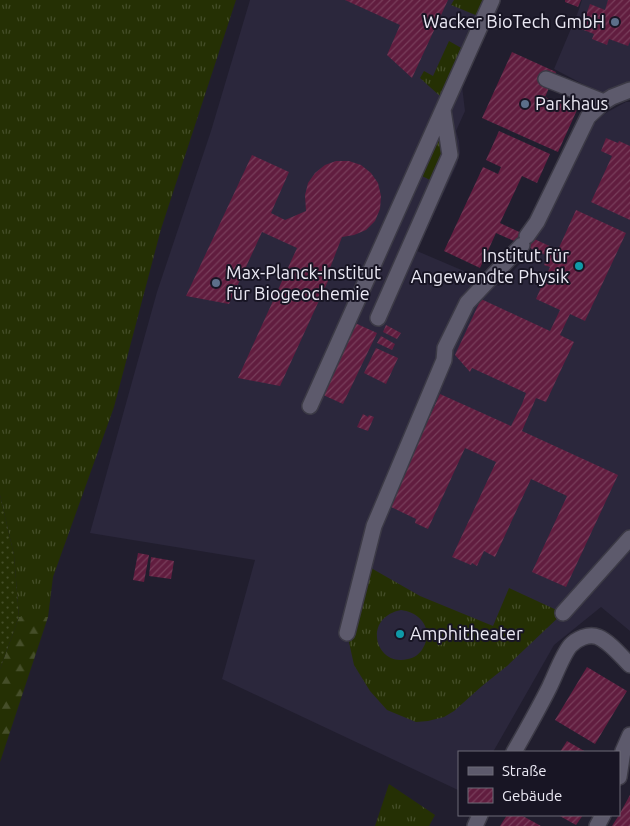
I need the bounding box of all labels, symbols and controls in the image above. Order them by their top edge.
place label: Wacker BioTech GmbH [423,11,605,31]
marker: Wacker BioTech GmbH [609,16,621,28]
place label: Parkhaus [535,93,609,113]
marker: Parkhaus [519,98,531,110]
place label: Institut für Angewandte Physik [411,245,569,286]
marker: Institut für Angewandte Physik [573,260,585,272]
place label: Max-Planck-Institut für Biogeochemie [226,262,381,303]
marker: Max-Planck-Institut für Biogeochemie [210,277,222,289]
place label: Amphitheater [410,623,523,643]
marker: Amphitheater [394,628,406,640]
legend [458,751,620,816]
text: Straße [502,762,546,779]
text: Gebäude [502,787,562,804]

